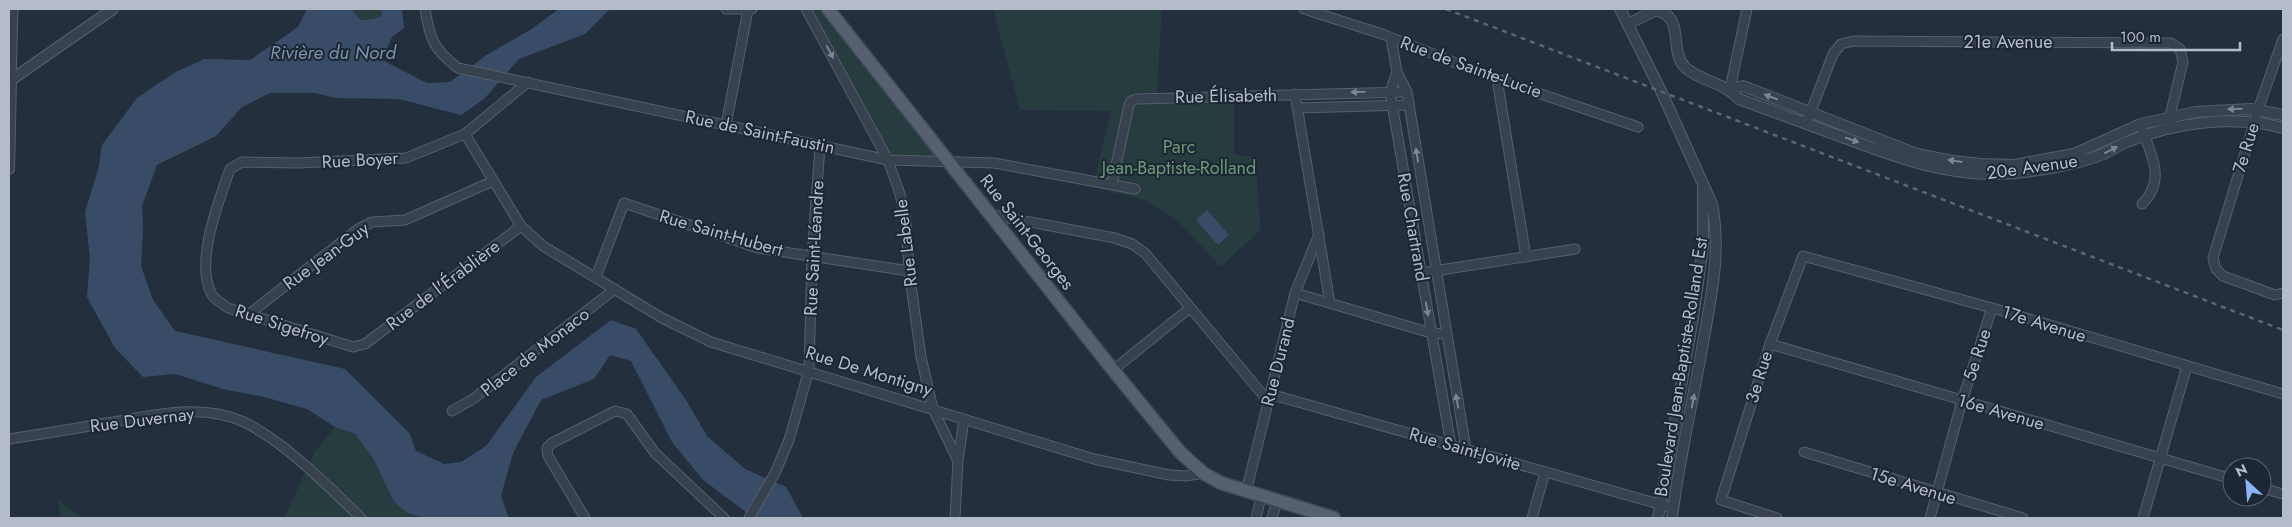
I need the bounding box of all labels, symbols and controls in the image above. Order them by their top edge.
scale bar [2112,20,2240,52]
text: 100 m [2120,26,2161,48]
street label: Rue de Sainte-Lucie [1397,29,1545,105]
street label: 21e Avenue [1963,29,2053,55]
water label: Rivière du Nord [270,39,397,66]
one-way arrow [825,45,834,58]
street label: Rue Élisabeth [1175,82,1277,110]
one-way arrow [1350,89,1366,97]
one-way arrow [1763,93,1778,100]
street label: Rue de Saint-Faustin [683,103,837,161]
one-way arrow [2227,106,2243,114]
street label: 7e Rue [2226,120,2266,176]
park label: Parc Jean-Baptiste-Rolland [1100,134,1256,181]
one-way arrow [1844,137,1859,144]
street label: Rue Boyer [321,145,400,175]
one-way arrow [1413,146,1421,162]
one-way arrow [2104,146,2118,154]
street label: 20e Avenue [1985,148,2079,186]
one-way arrow [1947,157,1963,165]
street label: Rue Saint-Georges [973,169,1081,295]
street label: Rue Chartrand [1391,171,1435,283]
street label: Rue Saint-Léandre [797,179,831,317]
street label: Rue Labelle [888,198,924,288]
street label: Rue Saint-Hubert [656,203,786,263]
street label: Rue Jean-Guy [278,216,375,296]
street label: Rue de l'Érablière [381,233,505,337]
street label: Boulevard Jean-Baptiste-Rolland Est [1648,235,1714,499]
street label: Rue Sigefroy [232,298,332,352]
street label: 17e Avenue [1999,299,2089,349]
street label: Place de Monaco [475,301,595,403]
one-way arrow [1424,301,1432,317]
street label: Rue Durand [1254,315,1302,409]
street label: 5e Rue [1956,325,1998,385]
street label: Rue De Montigny [802,339,936,403]
street label: 3e Rue [1739,348,1779,406]
street label: 16e Avenue [1955,387,2047,437]
one-way arrow [1453,393,1461,409]
one-way arrow [1689,393,1697,409]
street label: Rue Duvernay [88,401,196,439]
street label: Rue Saint-Jovite [1406,421,1524,477]
north arrow [2222,457,2272,507]
text: N [2232,459,2251,482]
street label: 15e Avenue [1867,461,1959,511]

